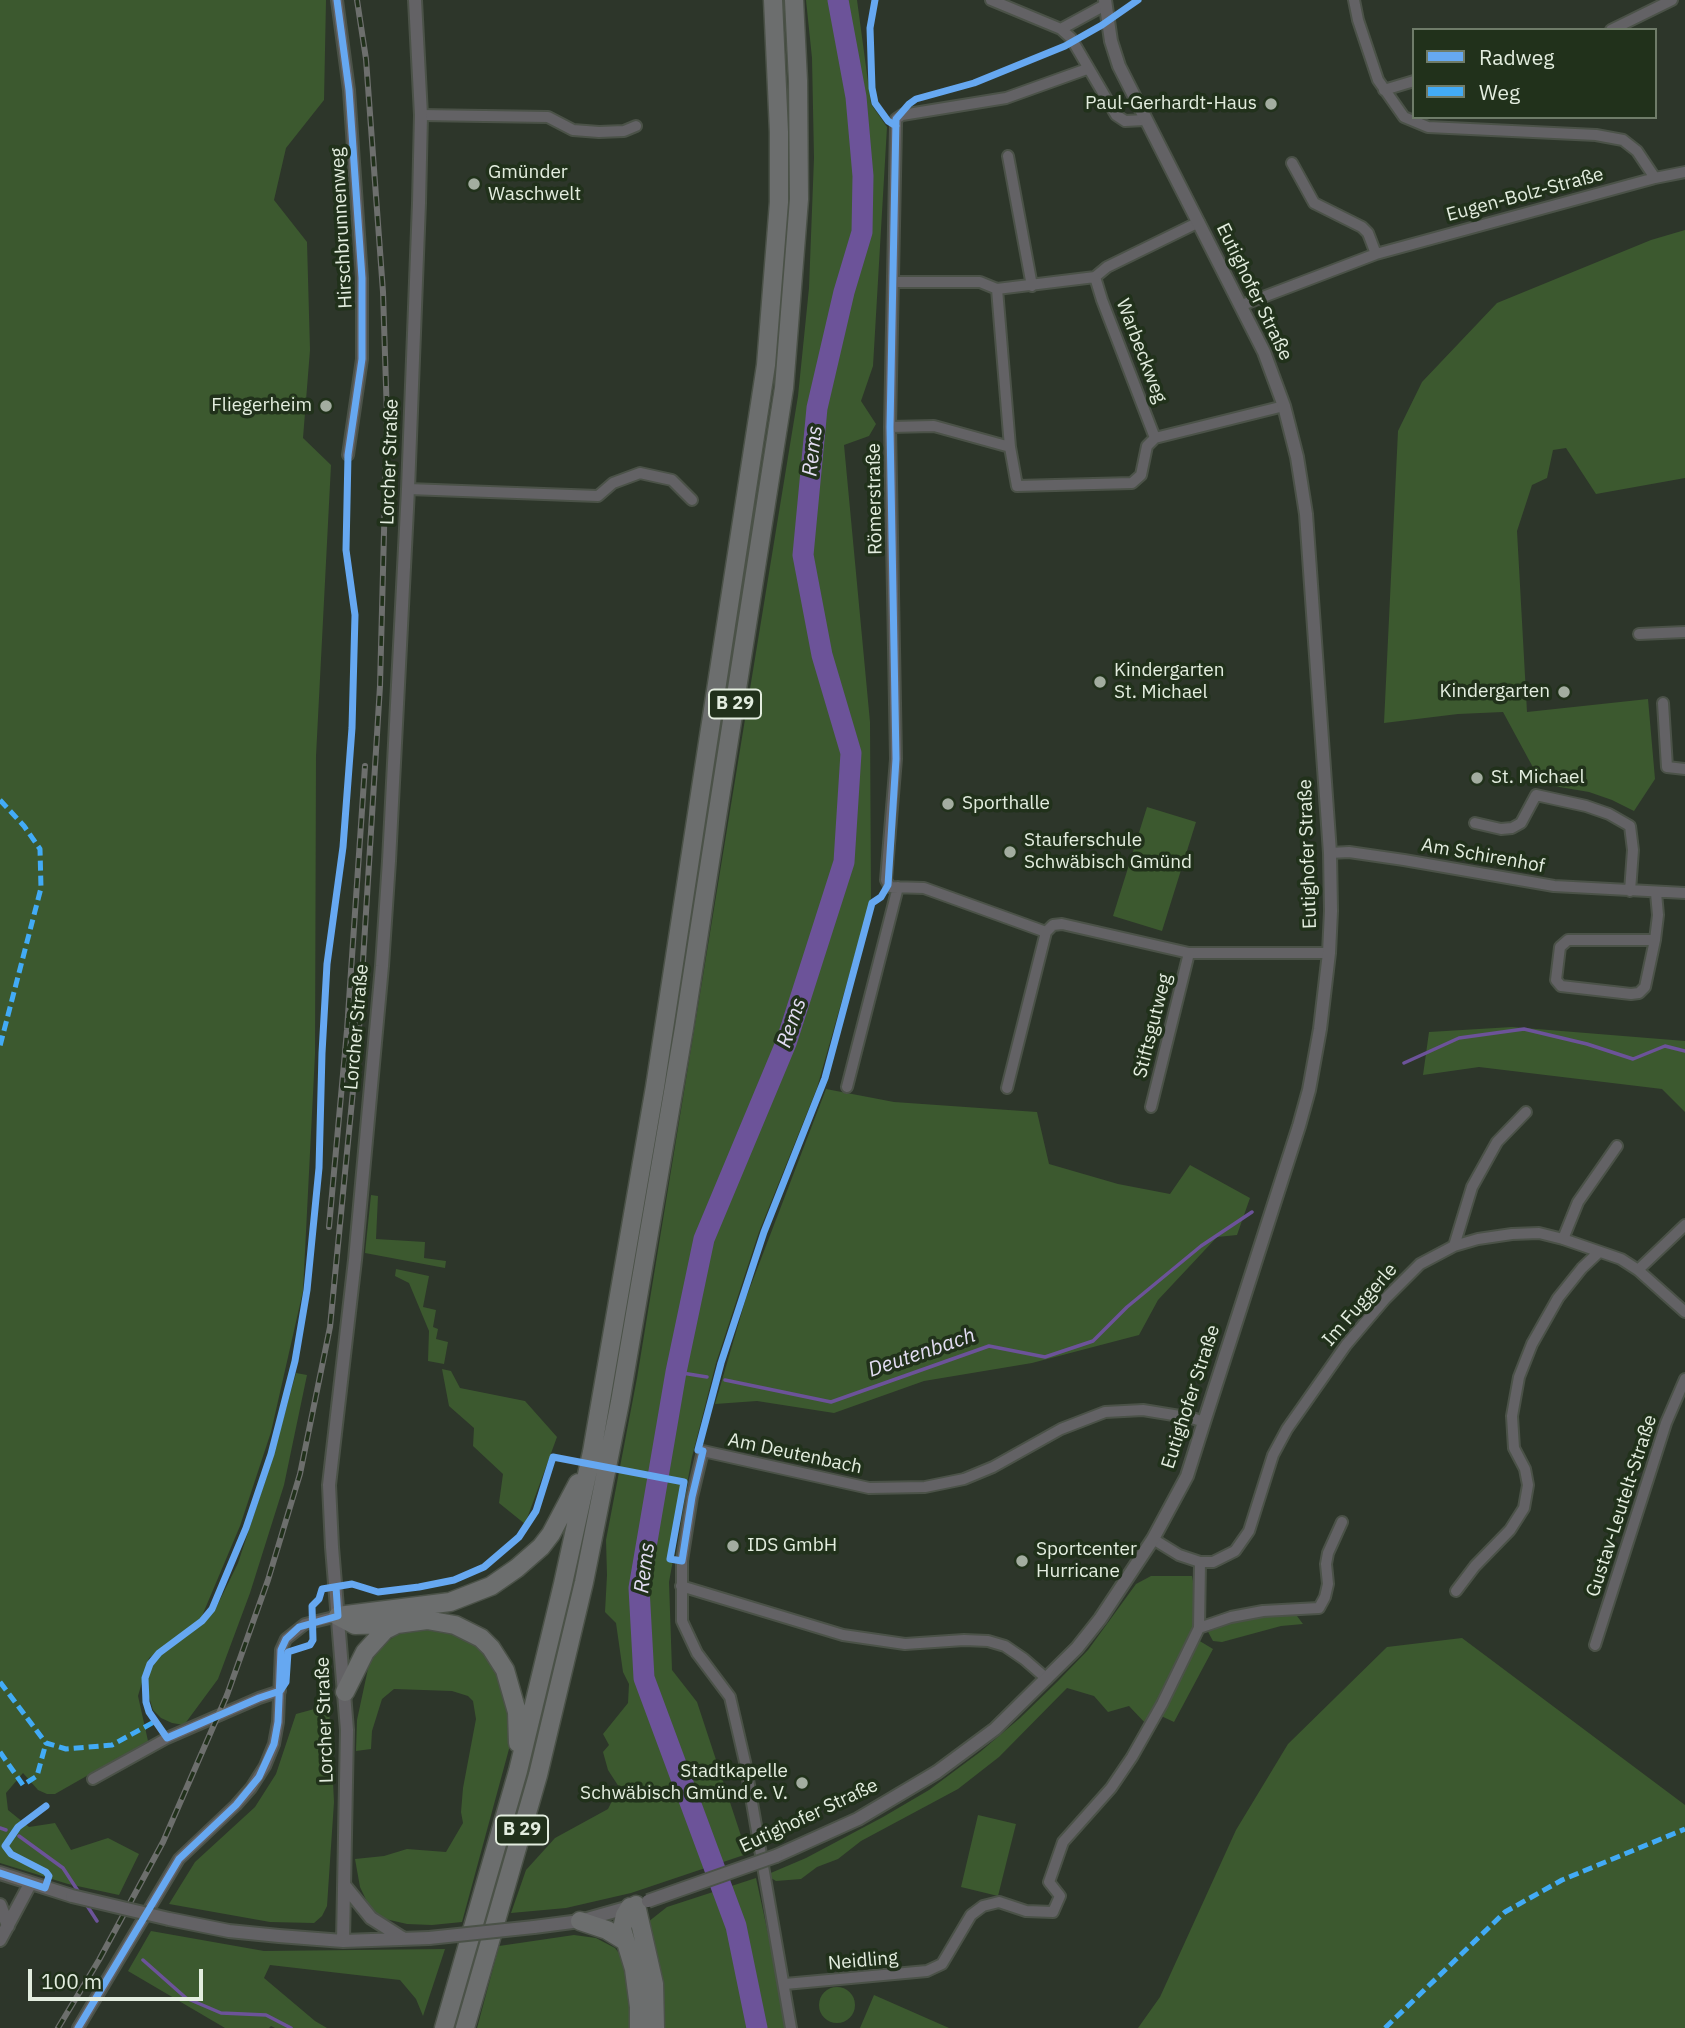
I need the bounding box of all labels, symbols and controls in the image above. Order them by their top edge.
legend [1412,28,1657,119]
text: Radweg [1479,43,1554,71]
text: Weg [1479,78,1520,106]
place label: Paul-Gerhardt-Haus [1085,93,1257,115]
marker: Paul-Gerhardt-Haus [1263,96,1279,112]
street label: Hirschbrunnenweg [326,147,358,309]
place label: Gmünder Waschwelt [488,162,581,206]
street label: Eugen-Bolz-Straße [1444,163,1606,227]
marker: Gmünder Waschwelt [466,176,482,192]
street label: Eutighofer Straße [1211,220,1297,364]
street label: Warbeckweg [1111,296,1171,406]
place label: Fliegerheim [211,395,312,417]
marker: Fliegerheim [318,398,334,414]
street label: Lorcher Straße [376,398,404,526]
water label: Rems [798,424,828,478]
street label: Römerstraße [863,443,887,555]
place label: Kindergarten St. Michael [1114,660,1225,704]
marker: Kindergarten St. Michael [1092,674,1108,690]
place label: Kindergarten [1439,681,1550,703]
marker: Kindergarten [1556,684,1572,700]
road number: B 29 [709,690,761,718]
place label: St. Michael [1491,767,1585,789]
marker: St. Michael [1469,770,1485,786]
street label: Eutighofer Straße [1294,779,1322,929]
place label: Sporthalle [962,793,1050,815]
marker: Sporthalle [940,796,956,812]
place label: Stauferschule Schwäbisch Gmünd [1024,830,1192,874]
street label: Am Schirenhof [1419,834,1547,878]
marker: Stauferschule Schwäbisch Gmünd [1002,844,1018,860]
street label: Lorcher Straße [340,963,374,1091]
street label: Stiftsgutweg [1129,971,1177,1081]
water label: Rems [772,995,812,1051]
street label: Im Fuggerle [1318,1259,1402,1351]
street label: Eutighofer Straße [1157,1322,1225,1472]
water label: Deutenbach [865,1323,979,1383]
street label: Gustav-Leutelt-Straße [1582,1412,1662,1600]
street label: Am Deutenbach [726,1429,864,1479]
place label: IDS GmbH [747,1535,837,1557]
marker: IDS GmbH [725,1538,741,1554]
place label: Sportcenter Hurricane [1036,1539,1137,1583]
water label: Rems [629,1541,661,1595]
marker: Sportcenter Hurricane [1014,1553,1030,1569]
street label: Lorcher Straße [311,1656,339,1784]
place label: Stadtkapelle Schwäbisch Gmünd e. V. [580,1761,788,1805]
street label: Eutighofer Straße [736,1774,882,1858]
marker: Stadtkapelle Schwäbisch Gmünd e. V. [794,1775,810,1791]
road number: B 29 [496,1816,548,1844]
street label: Neidling [827,1947,899,1975]
scale bar [32,1954,206,1998]
text: 100 m [41,1967,102,1995]

